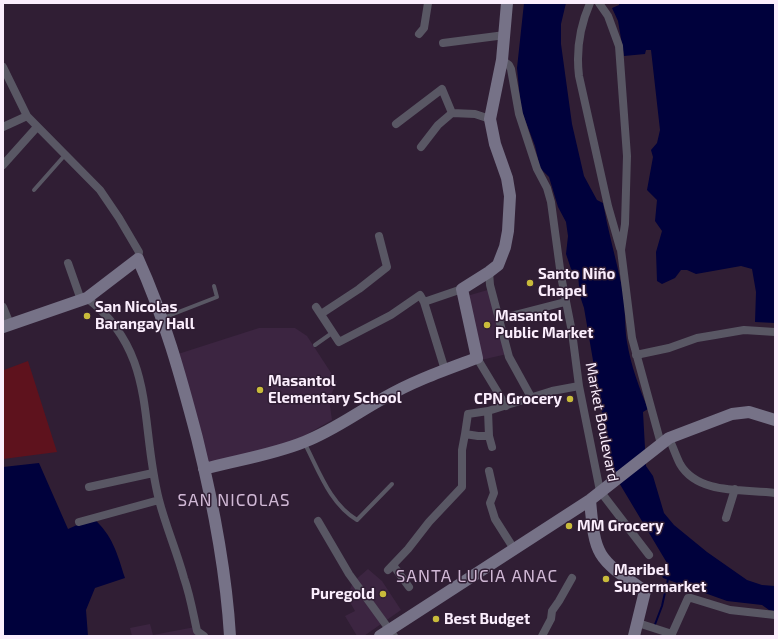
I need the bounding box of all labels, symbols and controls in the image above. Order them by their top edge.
place label: Santo Niño Chapel [538,265,615,300]
marker: Santo Niño Chapel [525,278,535,288]
place label: San Nicolas Barangay Hall [95,298,195,333]
place label: Masantol Public Market [495,307,593,342]
marker: San Nicolas Barangay Hall [82,311,92,321]
marker: Masantol Public Market [482,320,492,330]
street label: Market Boulevard [582,361,622,483]
place label: Masantol Elementary School [268,372,402,407]
marker: Masantol Elementary School [255,385,265,395]
place label: CPN Grocery [474,390,562,408]
marker: CPN Grocery [565,394,575,404]
district label: SAN NICOLAS [177,490,291,510]
place label: MM Grocery [577,517,663,535]
marker: MM Grocery [564,521,574,531]
place label: Maribel Supermarket [614,561,706,596]
district label: SANTA LUCIA ANAC [396,566,558,586]
marker: Maribel Supermarket [601,574,611,584]
place label: Puregold [311,585,375,603]
marker: Puregold [378,589,388,599]
place label: Best Budget [444,610,530,628]
marker: Best Budget [431,614,441,624]

